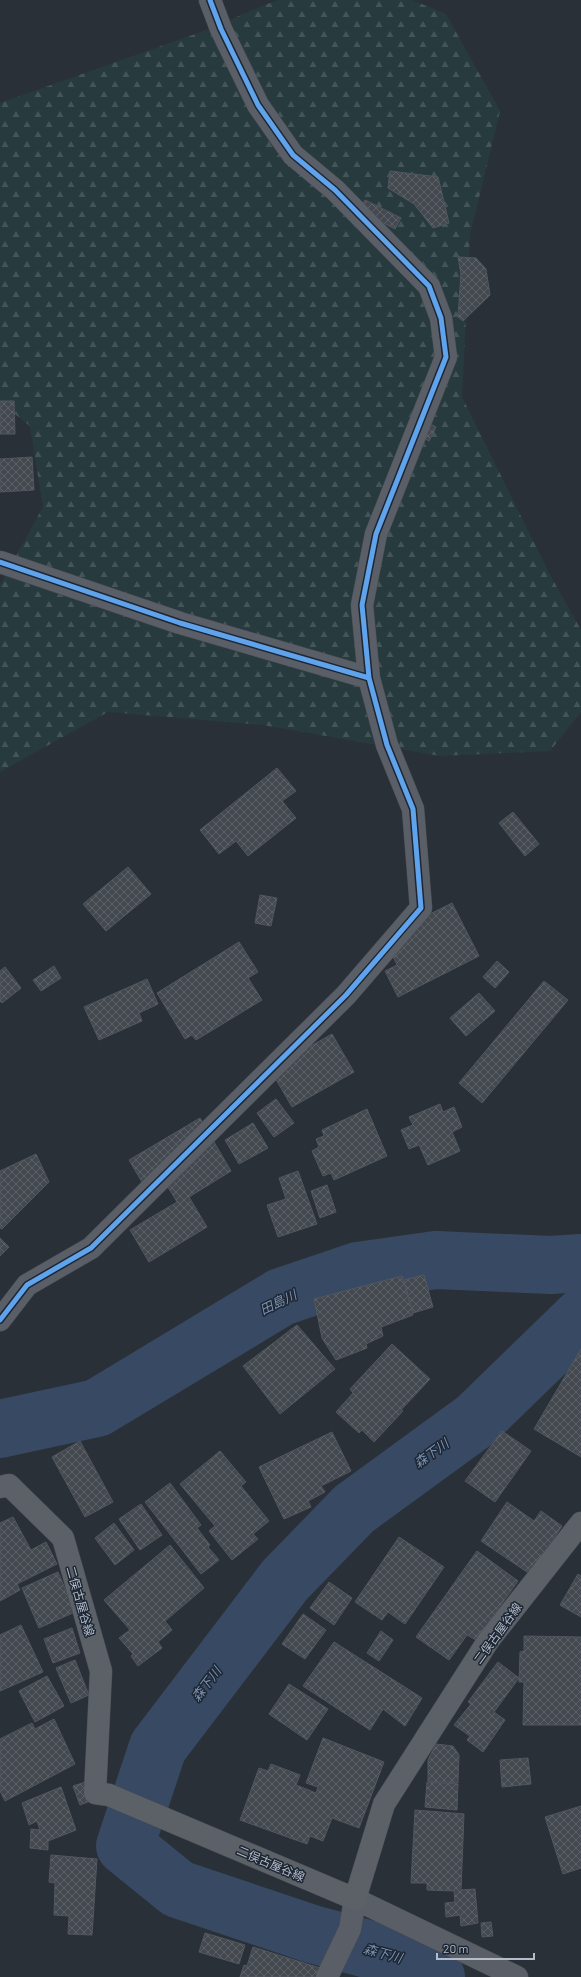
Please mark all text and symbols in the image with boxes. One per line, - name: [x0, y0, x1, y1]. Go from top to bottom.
- water label: 田島川: [257, 1285, 301, 1318]
- water label: 森下川: [411, 1434, 453, 1471]
- street label: 二俣古屋谷線: [64, 1564, 98, 1638]
- street label: 二俣古屋谷線: [470, 1600, 524, 1666]
- water label: 森下川: [188, 1662, 225, 1704]
- street label: 二俣古屋谷線: [235, 1842, 307, 1884]
- scale bar: [437, 1935, 534, 1961]
- water label: 森下川: [362, 1940, 406, 1966]
- text: 20 m: [443, 1941, 469, 1955]

